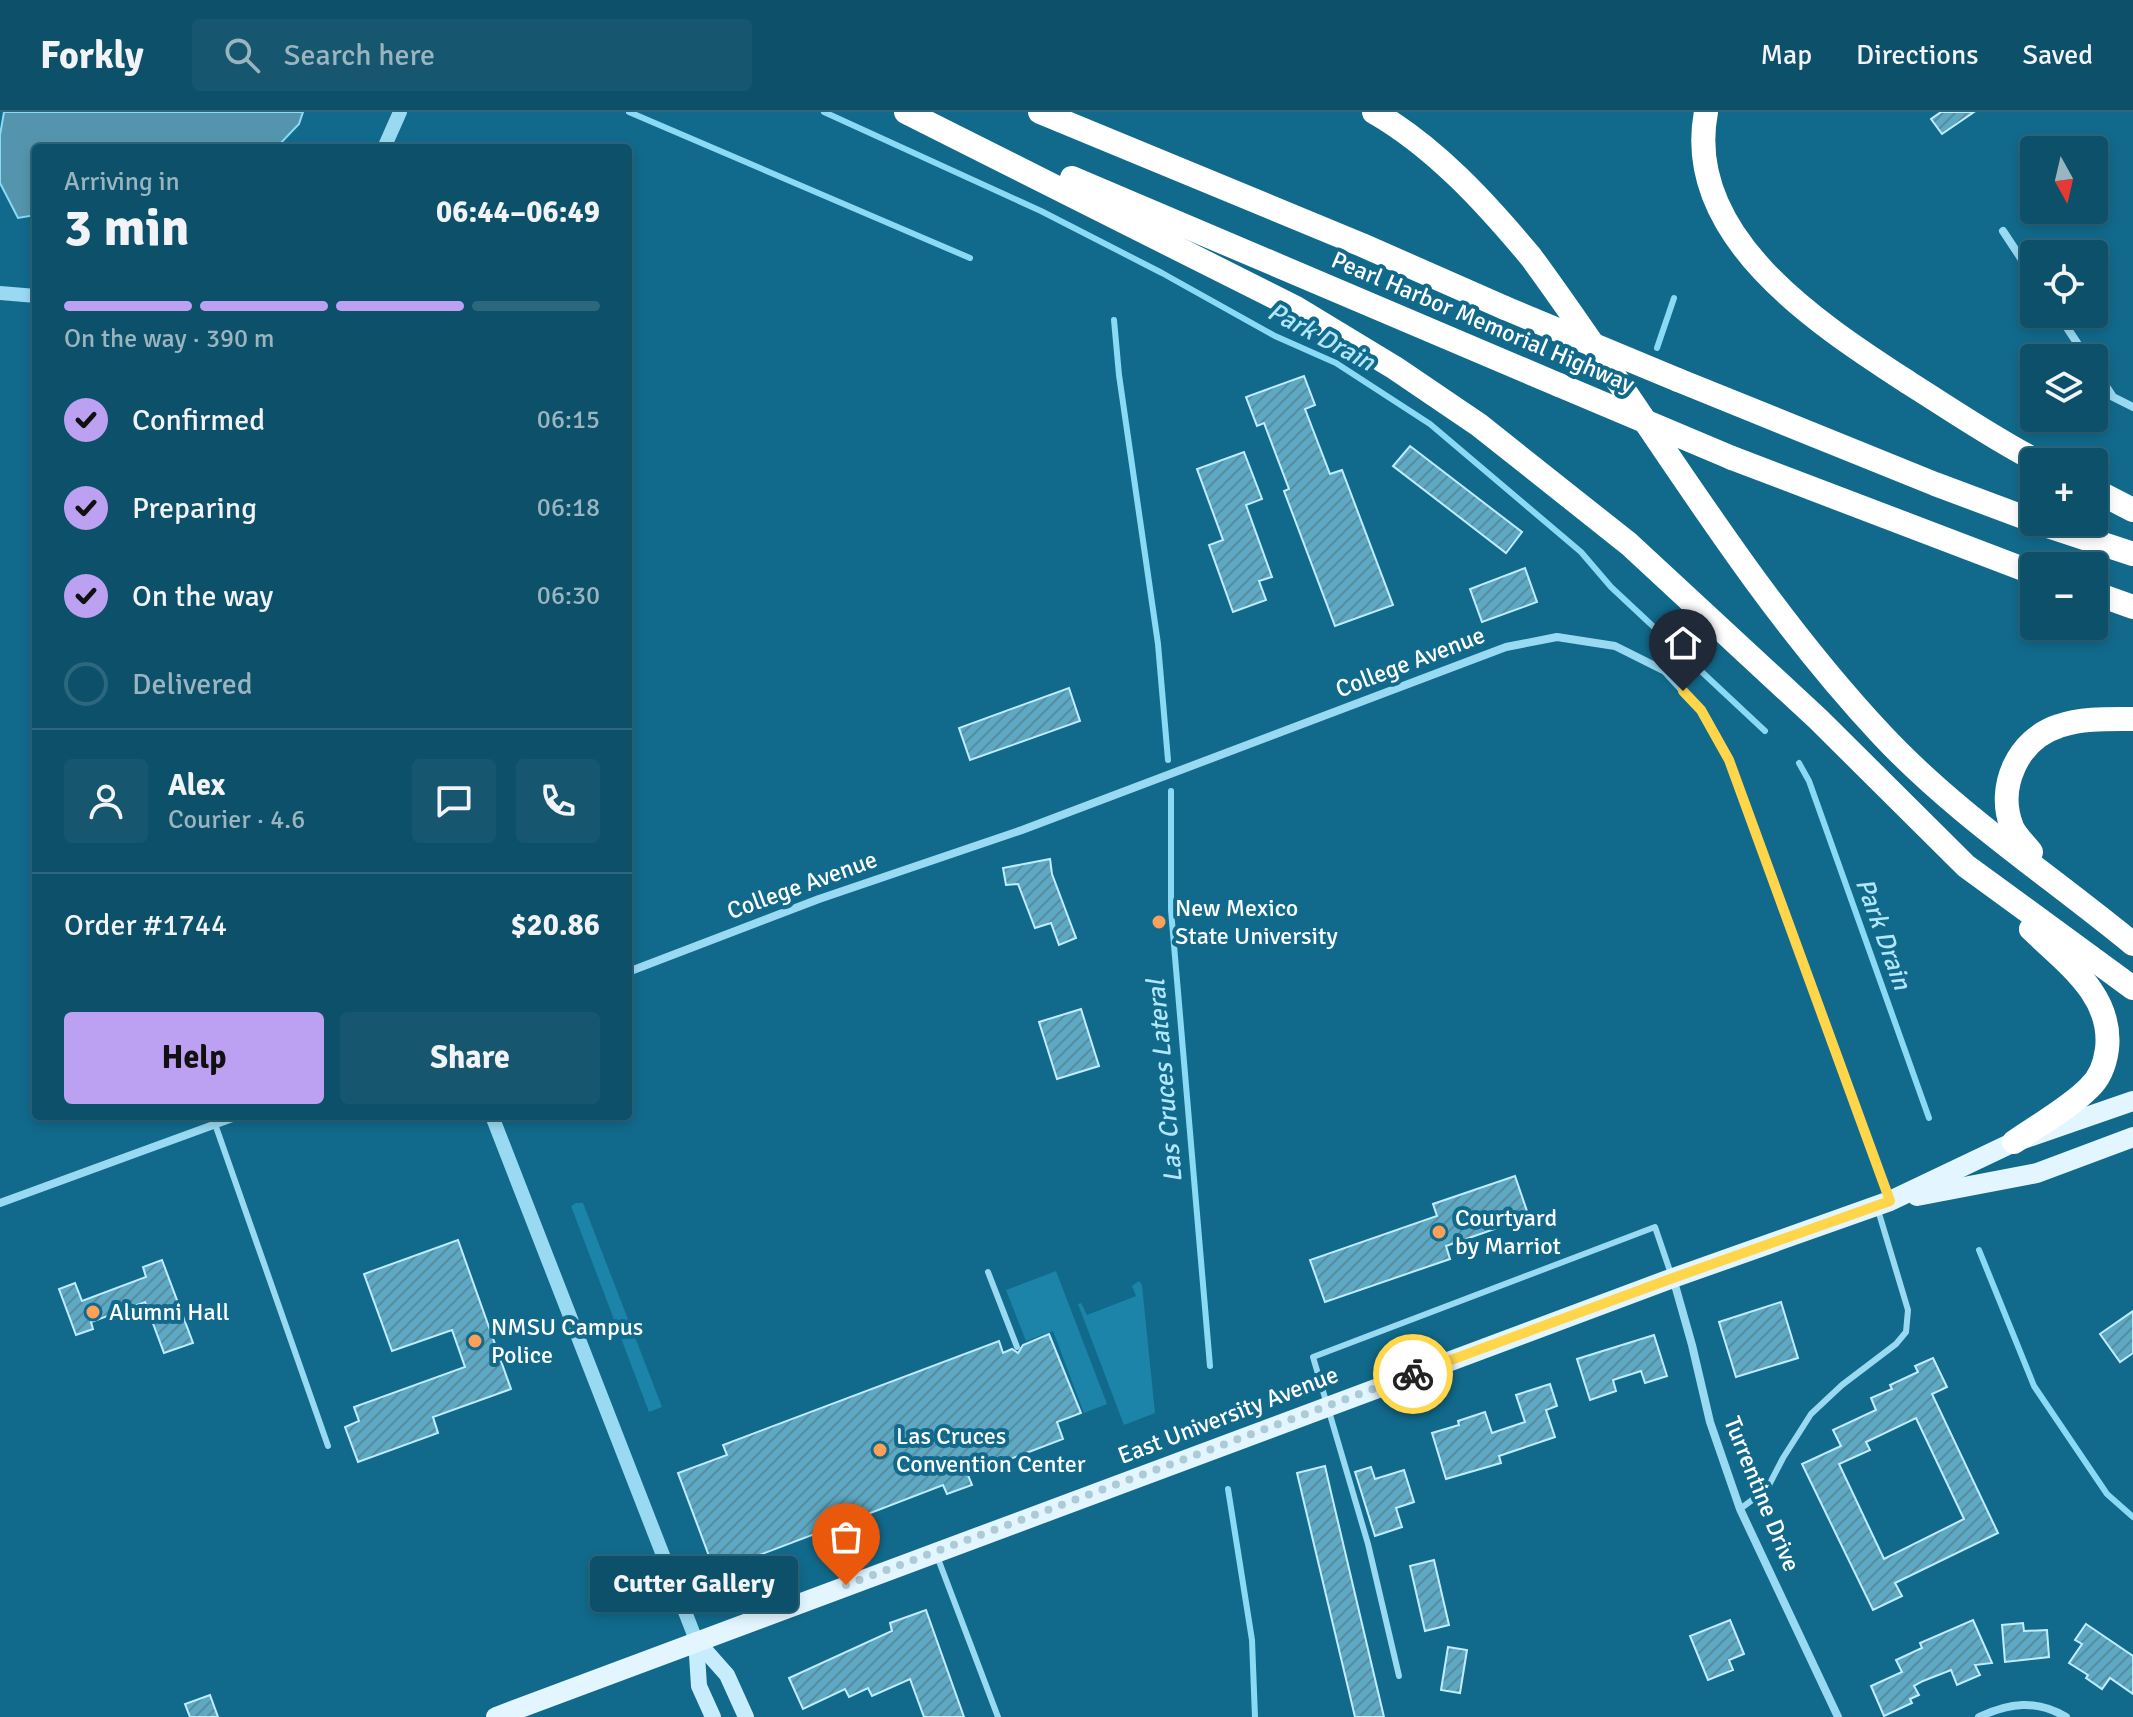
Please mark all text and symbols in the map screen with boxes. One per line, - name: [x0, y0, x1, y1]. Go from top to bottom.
- search box: [192, 19, 752, 91]
- text: Forkly: [40, 32, 144, 79]
- icon: search: [220, 33, 264, 77]
- text: Search here: [284, 37, 435, 74]
- text: Map: [1760, 38, 1812, 72]
- text: Directions: [1856, 38, 1978, 72]
- text: Saved: [2022, 38, 2093, 72]
- north arrow: [2020, 136, 2108, 224]
- map controls: [2020, 136, 2108, 640]
- text: Arriving in: [64, 166, 180, 198]
- text: 06:44–06:49: [436, 194, 600, 231]
- text: 3 min: [64, 196, 190, 260]
- button: locate: [2020, 240, 2108, 328]
- street label: Pearl Harbor Memorial Highway: [1327, 244, 1639, 400]
- water label: Park Drain: [1262, 296, 1381, 379]
- text: On the way · 390 m: [64, 323, 274, 355]
- button: layers: [2020, 344, 2108, 432]
- icon: check: [64, 398, 108, 442]
- text: Confirmed: [132, 402, 265, 439]
- text: 06:15: [537, 404, 600, 436]
- button: +: [2020, 448, 2108, 536]
- icon: check: [64, 486, 108, 530]
- text: Preparing: [132, 490, 257, 527]
- text: 06:18: [537, 492, 600, 524]
- button: −: [2020, 552, 2108, 640]
- icon: check: [64, 574, 108, 618]
- text: On the way: [132, 578, 273, 615]
- text: 06:30: [537, 580, 600, 612]
- pin: [1649, 609, 1717, 691]
- street label: College Avenue: [1331, 620, 1489, 704]
- icon: home: [1661, 621, 1705, 665]
- text: Delivered: [132, 666, 253, 703]
- button: person: [64, 759, 148, 843]
- button: chat: [412, 759, 496, 843]
- button: phone: [516, 759, 600, 843]
- text: Alex: [168, 767, 225, 804]
- text: Courier · 4.6: [168, 804, 305, 836]
- street label: College Avenue: [723, 844, 881, 926]
- water label: Park Drain: [1848, 874, 1918, 995]
- place label: New Mexico State University: [1175, 893, 1338, 951]
- text: Order #1744: [64, 907, 227, 944]
- text: $20.86: [510, 907, 600, 944]
- marker: New Mexico State University: [1150, 913, 1168, 931]
- water label: Las Cruces Lateral: [1140, 976, 1190, 1184]
- button: Help: [64, 1012, 324, 1104]
- button: Share: [340, 1012, 600, 1104]
- place label: Courtyard by Marriot: [1455, 1203, 1561, 1261]
- marker: Courtyard by Marriot: [1430, 1223, 1448, 1241]
- place label: Alumni Hall: [109, 1297, 230, 1327]
- marker: Alumni Hall: [84, 1303, 102, 1321]
- place label: NMSU Campus Police: [491, 1312, 643, 1370]
- marker: NMSU Campus Police: [466, 1332, 484, 1350]
- courier: [1373, 1334, 1453, 1414]
- icon: bike: [1391, 1352, 1435, 1396]
- street label: East University Avenue: [1114, 1359, 1342, 1471]
- street label: Turrentine Drive: [1717, 1412, 1807, 1576]
- place label: Las Cruces Convention Center: [896, 1421, 1086, 1479]
- marker: Las Cruces Convention Center: [871, 1441, 889, 1459]
- pin: [812, 1503, 880, 1585]
- icon: bag: [824, 1515, 868, 1559]
- callout: Cutter Gallery: [590, 1557, 798, 1613]
- text: Cutter Gallery: [613, 1568, 775, 1600]

